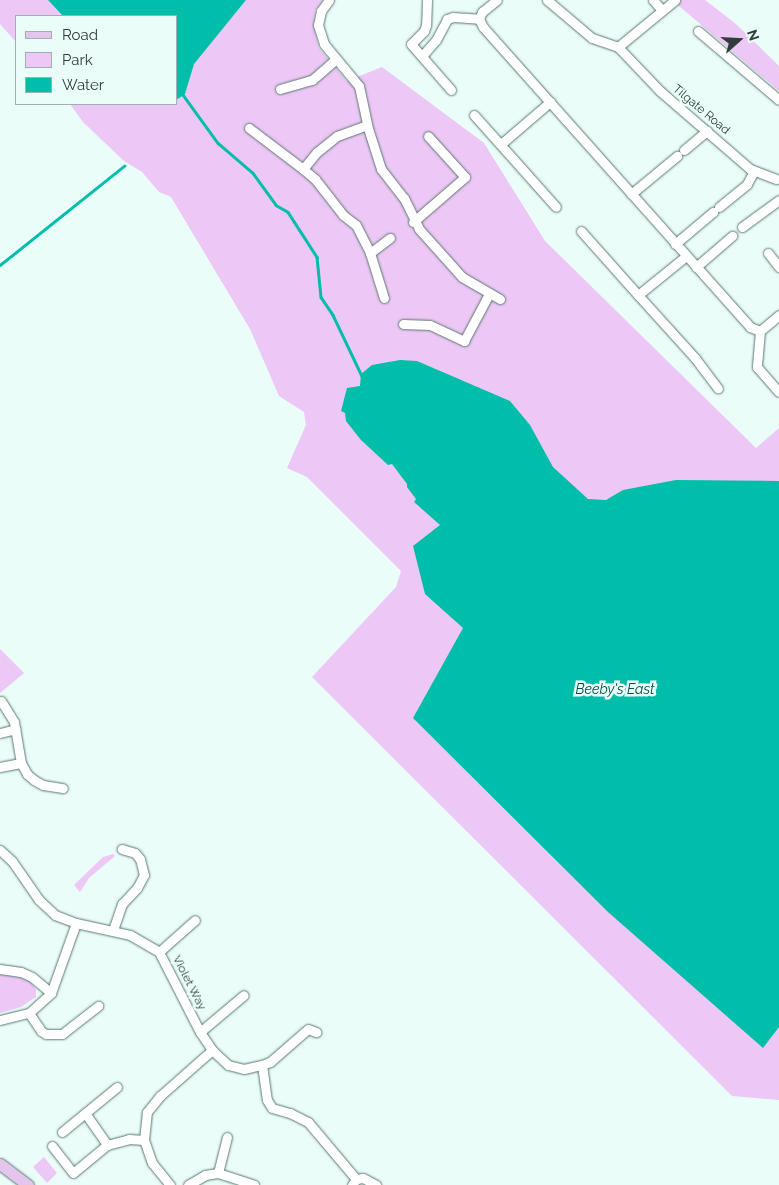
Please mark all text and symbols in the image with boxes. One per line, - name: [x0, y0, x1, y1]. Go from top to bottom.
- legend: [15, 15, 178, 105]
- north arrow: [714, 15, 764, 65]
- text: Road: [62, 26, 98, 44]
- text: N: [744, 27, 762, 43]
- text: Park: [62, 51, 93, 69]
- text: Water: [62, 76, 104, 94]
- street label: Tilgate Road: [670, 82, 732, 138]
- water label: Beeby's East: [576, 681, 654, 697]
- street label: Violet Way: [169, 953, 209, 1013]

